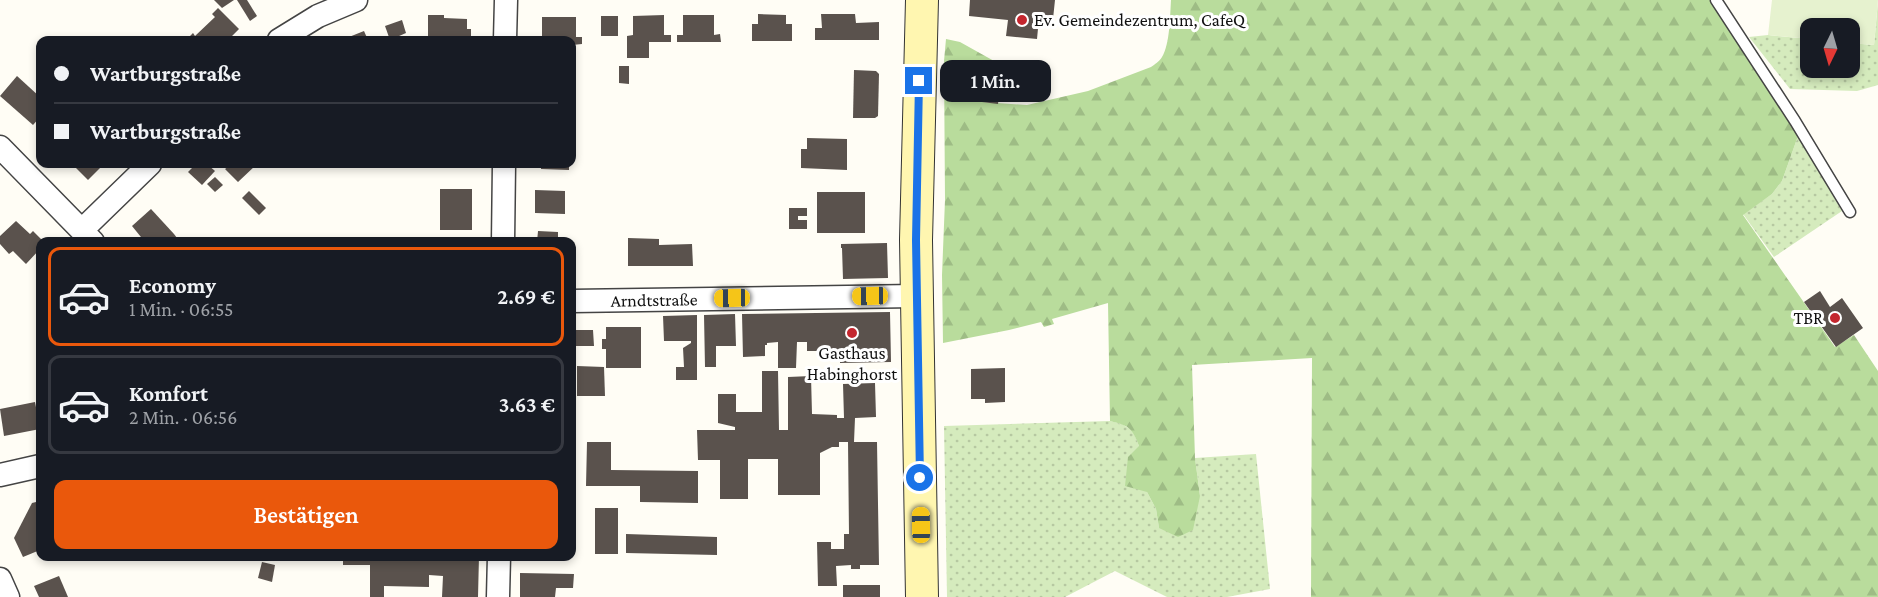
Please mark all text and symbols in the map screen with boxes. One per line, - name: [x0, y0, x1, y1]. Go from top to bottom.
- place label: Ev. Gemeindezentrum, CafeQ: [1034, 10, 1246, 30]
- marker: Ev. Gemeindezentrum, CafeQ: [1015, 13, 1029, 27]
- north arrow: [1800, 18, 1860, 78]
- map controls: [1800, 18, 1860, 78]
- callout: 1 Min.: [940, 60, 1051, 102]
- text: Wartburgstraße: [90, 61, 241, 86]
- route end: [905, 67, 932, 94]
- text: 1 Min.: [970, 70, 1021, 92]
- text: Wartburgstraße: [90, 119, 241, 144]
- icon: car: [57, 270, 111, 324]
- text: Economy: [129, 273, 216, 298]
- text: 2.69 €: [497, 284, 555, 309]
- car: [852, 287, 888, 305]
- street label: Arndtstraße: [610, 289, 698, 311]
- car: [714, 289, 750, 307]
- text: 1 Min. · 06:55: [129, 298, 234, 320]
- place label: TBR: [1793, 308, 1824, 328]
- marker: TBR: [1828, 311, 1842, 325]
- marker: Gasthaus Habinghorst: [845, 326, 859, 340]
- place label: Gasthaus Habinghorst: [807, 343, 898, 384]
- icon: car: [57, 378, 111, 432]
- text: Komfort: [129, 381, 208, 406]
- text: 3.63 €: [499, 392, 555, 417]
- text: 2 Min. · 06:56: [129, 406, 237, 428]
- route start: [906, 464, 933, 491]
- button: Bestätigen: [54, 480, 558, 549]
- car: [912, 507, 930, 543]

